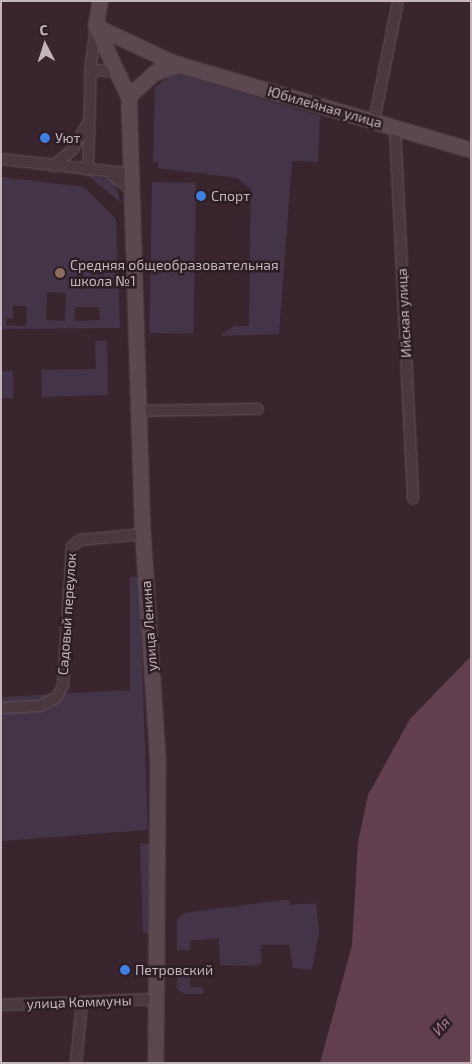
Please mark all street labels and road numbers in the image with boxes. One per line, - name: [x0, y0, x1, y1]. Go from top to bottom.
- street label: Юбилейная улица: [266, 83, 384, 131]
- street label: Ийская улица: [393, 268, 415, 358]
- street label: Садовый переулок: [54, 552, 80, 676]
- street label: улица Ленина: [137, 580, 161, 672]
- street label: улица Коммуны: [26, 992, 132, 1012]

